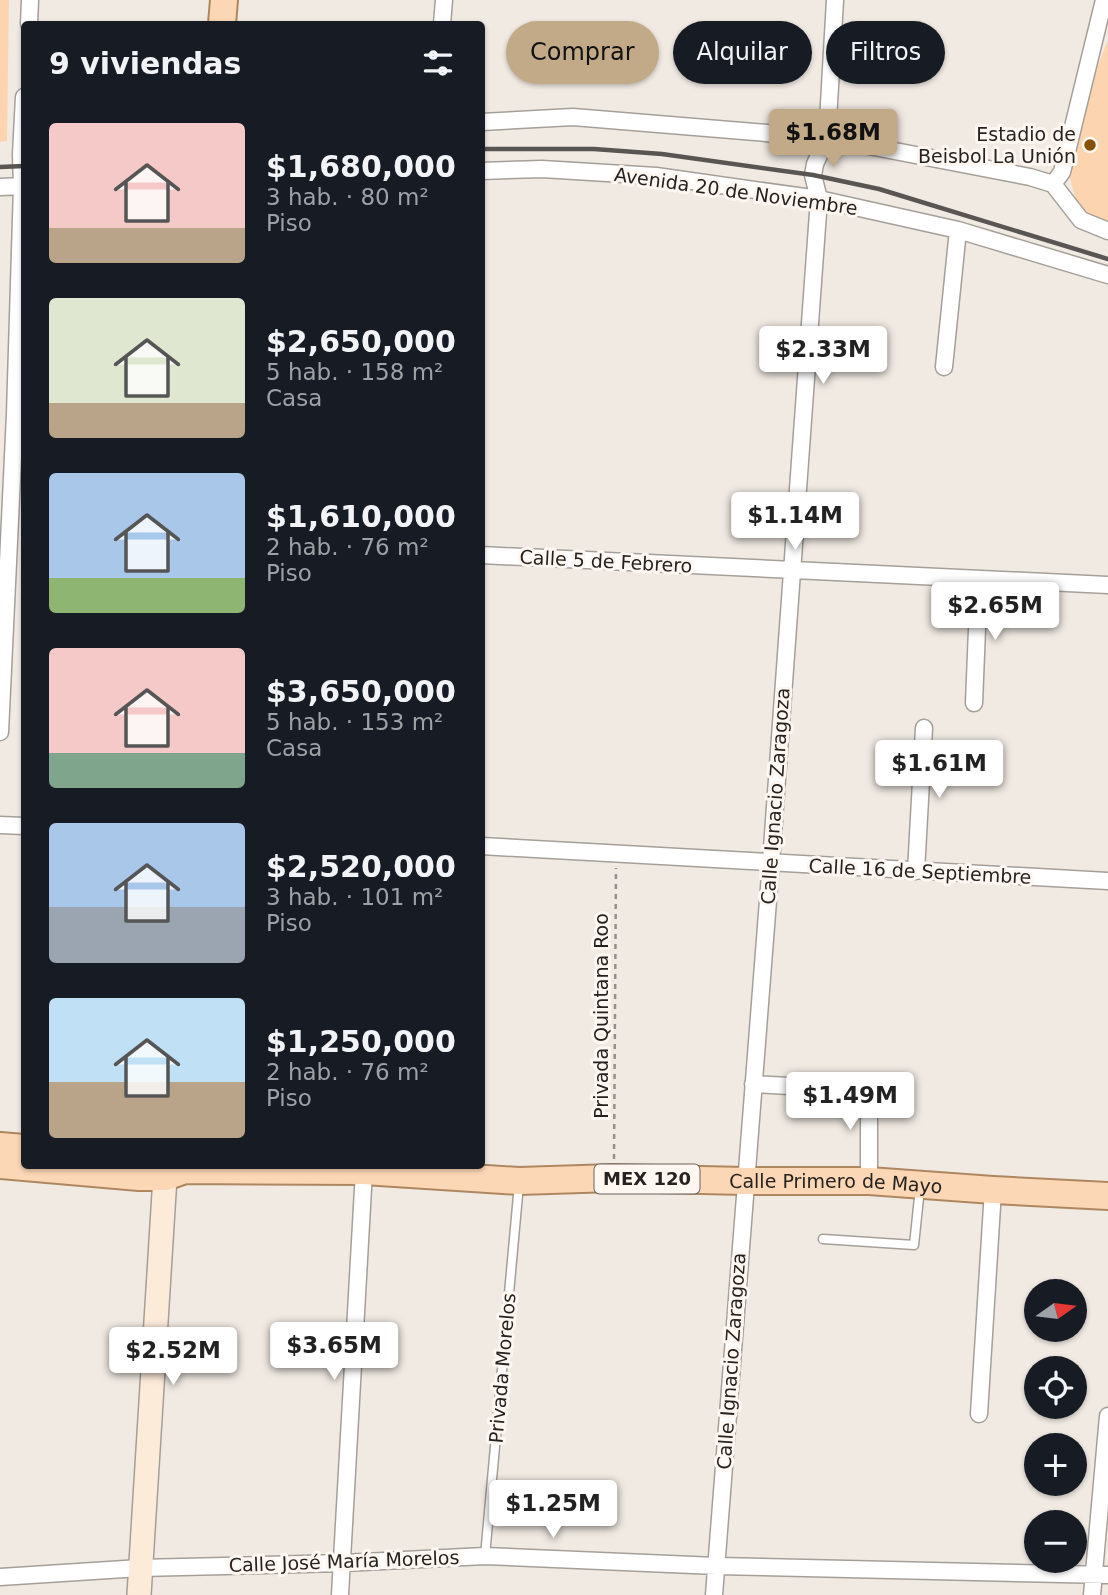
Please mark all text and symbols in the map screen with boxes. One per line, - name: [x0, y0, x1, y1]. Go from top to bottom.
- chip: Comprar: [506, 21, 659, 84]
- chip: Alquilar: [673, 21, 812, 84]
- chip: Filtros: [826, 21, 945, 84]
- icon: filters: [419, 44, 457, 82]
- text: 9 viviendas: [49, 46, 241, 81]
- pin: $1.68M: [776, 110, 890, 169]
- text: $1.68M: [785, 119, 881, 145]
- place label: Estadio de Beisbol La Unión: [918, 123, 1076, 167]
- marker: Estadio de Beisbol La Unión: [1082, 137, 1098, 153]
- text: $1,680,000: [266, 149, 456, 184]
- icon: home: [105, 151, 189, 235]
- street label: Avenida 20 de Noviembre: [613, 163, 859, 219]
- text: 3 hab. · 80 m²: [266, 184, 429, 210]
- text: Piso: [266, 210, 312, 236]
- text: $2,650,000: [266, 324, 456, 359]
- icon: home: [105, 326, 189, 410]
- pin: $2.33M: [766, 326, 880, 386]
- text: $2.33M: [775, 336, 871, 362]
- text: 5 hab. · 158 m²: [266, 359, 443, 385]
- text: Casa: [266, 385, 322, 411]
- pin: $1.14M: [738, 492, 852, 552]
- text: $1,610,000: [266, 499, 456, 534]
- icon: home: [105, 501, 189, 585]
- text: $1.14M: [747, 502, 843, 528]
- text: 2 hab. · 76 m²: [266, 534, 429, 560]
- street label: Calle 5 de Febrero: [519, 545, 693, 577]
- text: Piso: [266, 560, 312, 586]
- pin: $2.65M: [938, 582, 1052, 642]
- text: $2.65M: [947, 592, 1043, 618]
- text: $3,650,000: [266, 674, 456, 709]
- icon: home: [105, 676, 189, 760]
- street label: Calle Ignacio Zaragoza: [756, 687, 794, 905]
- text: 5 hab. · 153 m²: [266, 709, 443, 735]
- text: Casa: [266, 735, 322, 761]
- pin: $1.61M: [882, 740, 996, 800]
- text: $1.61M: [891, 750, 987, 776]
- text: $2,520,000: [266, 849, 456, 884]
- icon: home: [105, 851, 189, 935]
- street label: Calle 16 de Septiembre: [808, 854, 1032, 888]
- text: 3 hab. · 101 m²: [266, 884, 443, 910]
- text: Piso: [266, 910, 312, 936]
- street label: Privada Quintana Roo: [590, 913, 612, 1119]
- text: $1,250,000: [266, 1024, 456, 1059]
- icon: home: [105, 1026, 189, 1110]
- text: 2 hab. · 76 m²: [266, 1059, 429, 1085]
- pin: $1.49M: [793, 1072, 907, 1132]
- text: $1.49M: [802, 1082, 898, 1108]
- text: Piso: [266, 1085, 312, 1111]
- road number: MEX 120: [594, 1164, 700, 1194]
- street label: Calle Primero de Mayo: [729, 1170, 943, 1197]
- street label: Calle Ignacio Zaragoza: [712, 1252, 750, 1470]
- north arrow: [1024, 1279, 1087, 1342]
- map controls: [1024, 1279, 1087, 1573]
- street label: Privada Morelos: [484, 1292, 520, 1444]
- pin: $3.65M: [277, 1322, 391, 1382]
- pin: $2.52M: [116, 1328, 230, 1387]
- text: $3.65M: [286, 1332, 382, 1358]
- text: $2.52M: [125, 1337, 221, 1363]
- button: locate: [1024, 1356, 1087, 1419]
- button: +: [1024, 1433, 1087, 1496]
- pin: $1.25M: [496, 1480, 610, 1540]
- text: $1.25M: [505, 1490, 601, 1516]
- button: −: [1024, 1510, 1087, 1573]
- street label: Calle José María Morelos: [228, 1546, 460, 1576]

